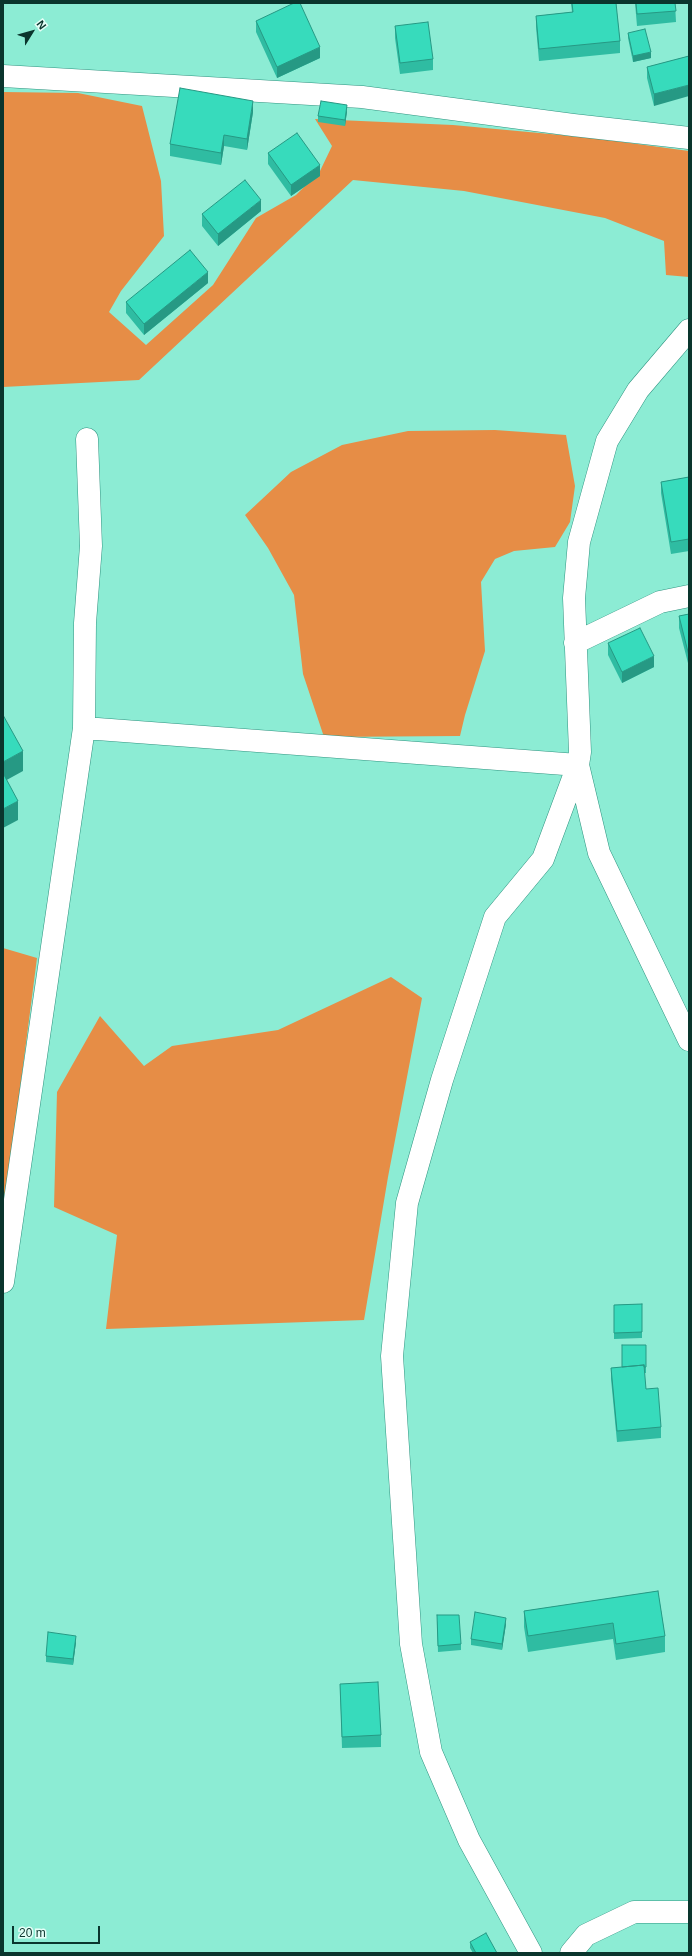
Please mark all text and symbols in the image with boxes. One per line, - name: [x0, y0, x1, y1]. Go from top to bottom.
- north arrow: [12, 12, 52, 52]
- text: N: [34, 18, 49, 32]
- scale bar: [14, 1918, 102, 1944]
- text: 20 m: [19, 1926, 46, 1940]

